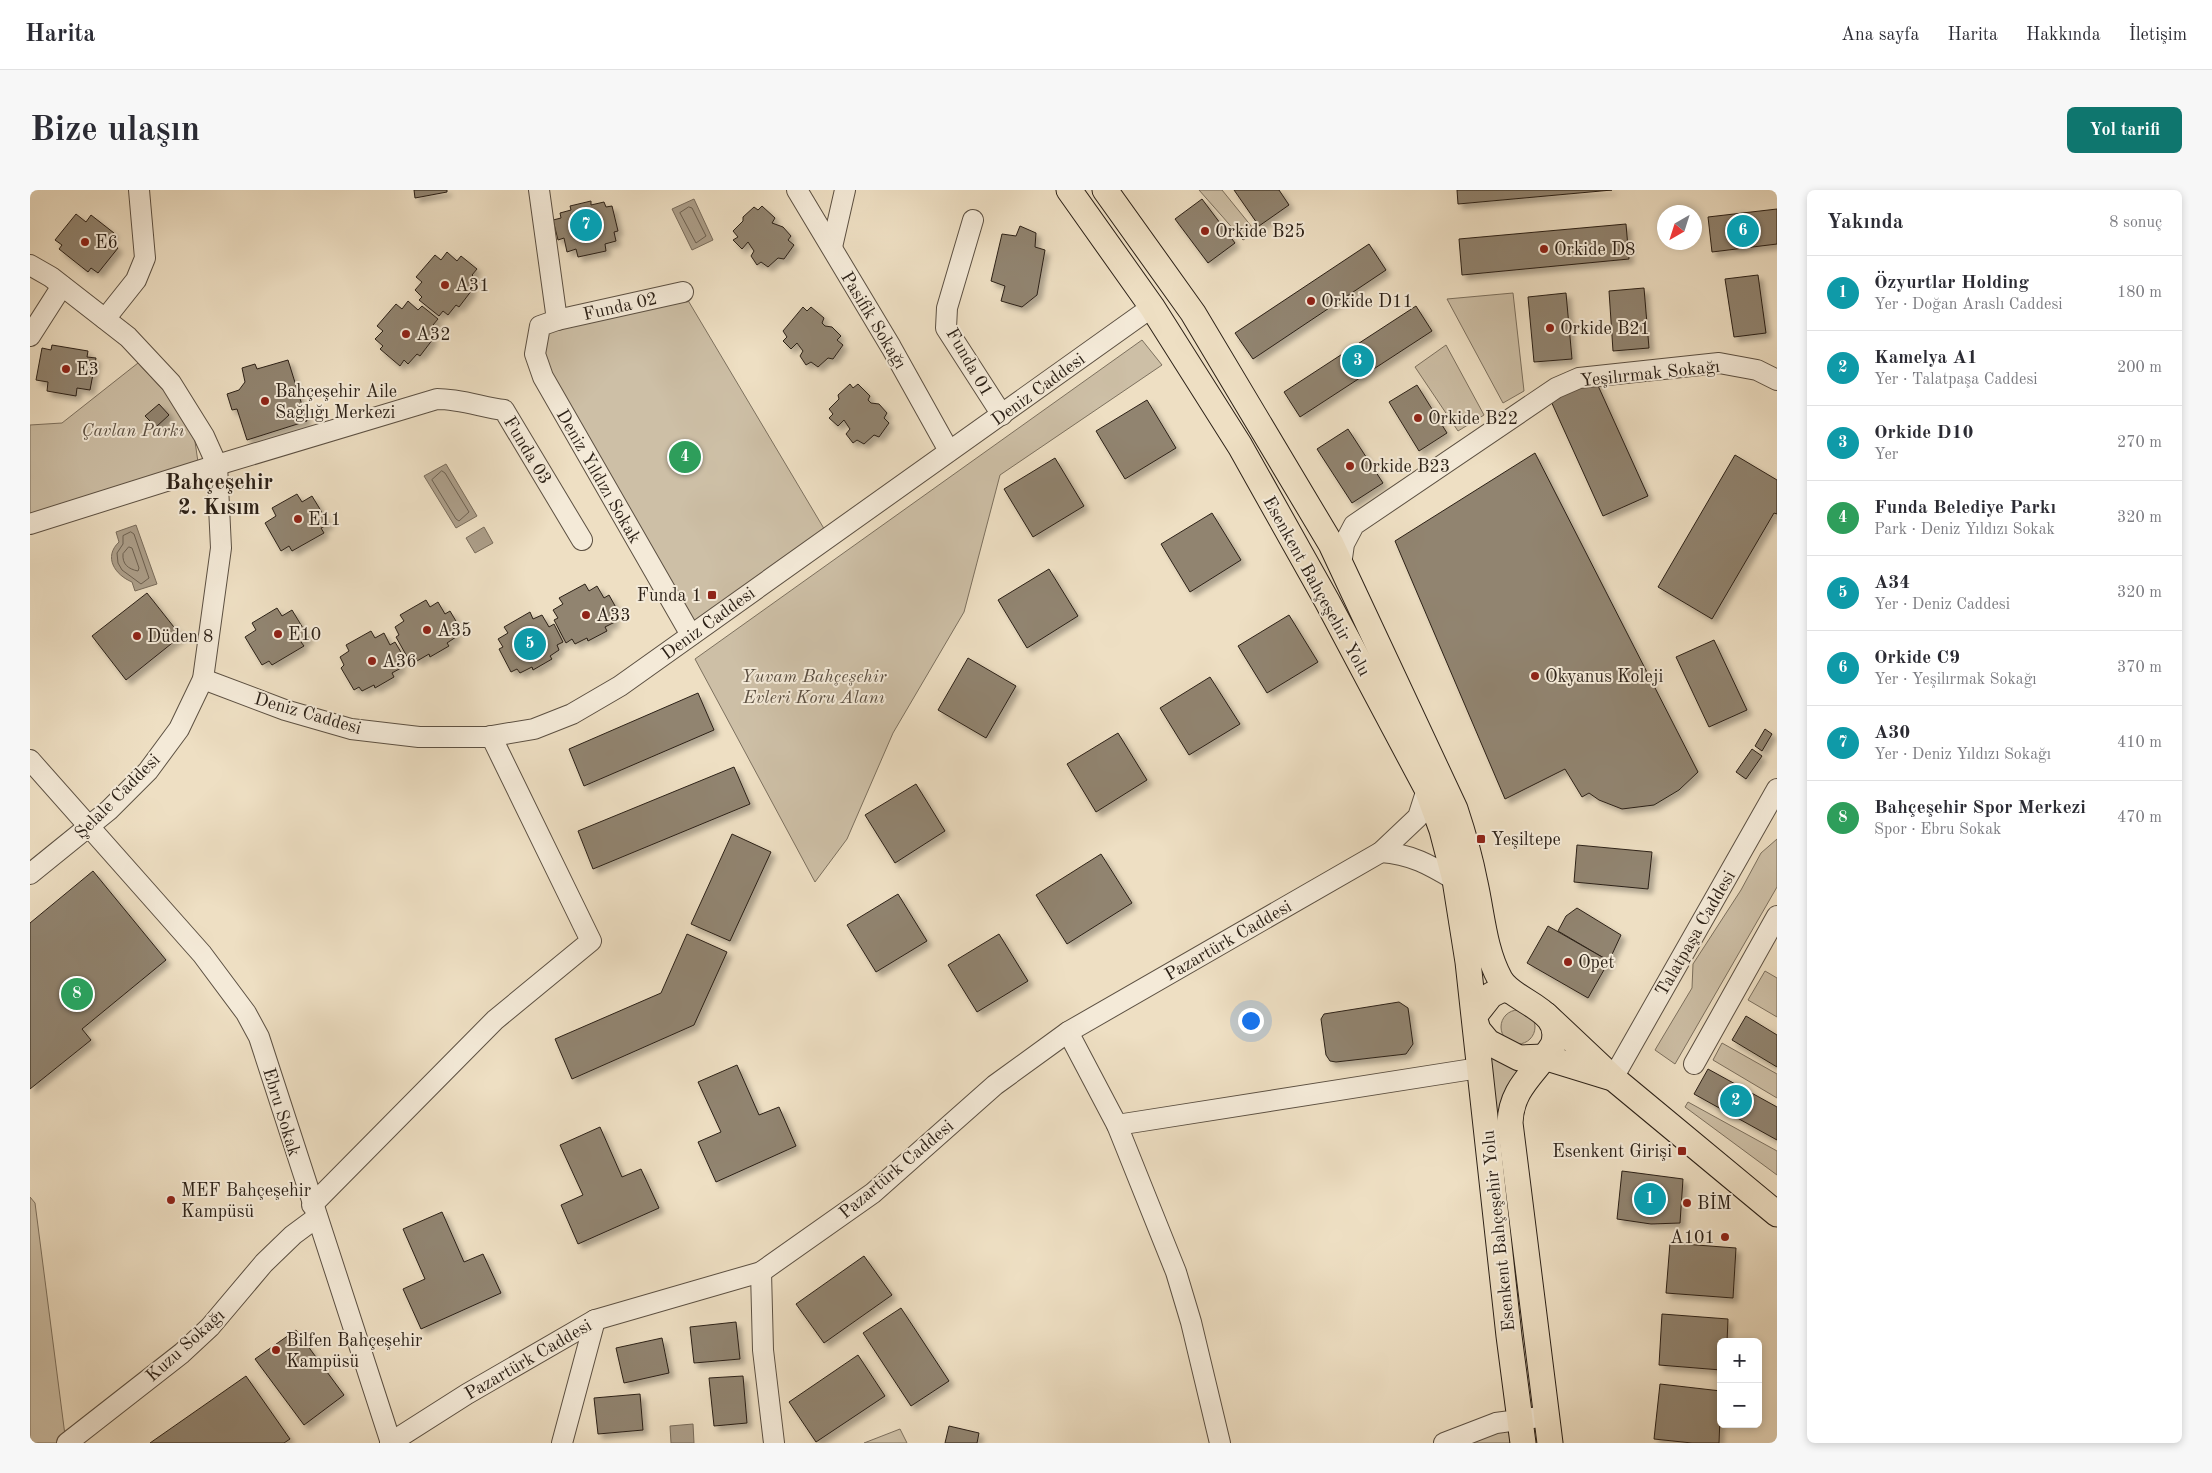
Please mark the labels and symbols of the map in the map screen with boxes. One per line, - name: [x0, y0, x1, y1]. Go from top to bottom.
- north arrow: [1657, 205, 1702, 250]
- pin: 7: [570, 206, 602, 244]
- pin: 6: [1727, 212, 1759, 250]
- place label: Orkide B25: [1215, 223, 1305, 241]
- marker: Orkide B25: [1199, 225, 1211, 237]
- place label: E6: [95, 234, 118, 252]
- marker: E6: [79, 236, 91, 248]
- place label: Orkide D8: [1554, 241, 1635, 259]
- marker: Orkide D8: [1538, 243, 1550, 255]
- street label: Pasifik Sokağı: [837, 269, 909, 372]
- place label: A31: [455, 277, 490, 295]
- marker: A31: [439, 279, 451, 291]
- street label: Funda 02: [581, 290, 659, 324]
- place label: Orkide D11: [1321, 293, 1413, 311]
- marker: Orkide D11: [1305, 295, 1317, 307]
- place label: Orkide B21: [1560, 320, 1650, 338]
- marker: Orkide B21: [1544, 322, 1556, 334]
- street label: Funda 01: [942, 325, 996, 400]
- place label: A32: [416, 326, 451, 344]
- marker: A32: [400, 328, 412, 340]
- pin: 3: [1342, 342, 1374, 380]
- street label: Deniz Caddesi: [989, 350, 1089, 430]
- street label: Yeşilırmak Sokağı: [1579, 358, 1721, 390]
- place label: E3: [76, 361, 99, 379]
- marker: E3: [60, 363, 72, 375]
- place label: Bahçeşehir Aile Sağlığı Merkezi: [275, 383, 397, 422]
- marker: Bahçeşehir Aile Sağlığı Merkezi: [259, 395, 271, 407]
- street label: Deniz Yıldızı Sokak: [553, 406, 644, 547]
- place label: Orkide B22: [1428, 410, 1518, 428]
- marker: Orkide B22: [1412, 412, 1424, 424]
- street label: Funda 03: [500, 413, 554, 488]
- park label: Çavlan Parkı: [81, 422, 185, 440]
- pin: 4: [669, 438, 701, 476]
- place label: Orkide B23: [1360, 458, 1450, 476]
- marker: Orkide B23: [1344, 460, 1356, 472]
- district label: Bahçeşehir 2. Kısım: [165, 472, 273, 519]
- street label: Esenkent Bahçeşehir Yolu: [1259, 494, 1373, 680]
- place label: E11: [308, 511, 341, 529]
- marker: E11: [292, 513, 304, 525]
- street label: Deniz Caddesi: [659, 584, 759, 664]
- place label: Funda 1: [637, 587, 702, 605]
- marker: Funda 1: [706, 589, 718, 601]
- place label: A33: [596, 607, 631, 625]
- marker: A33: [580, 609, 592, 621]
- place label: A35: [437, 622, 472, 640]
- marker: A35: [421, 624, 433, 636]
- pin: 5: [514, 625, 546, 663]
- place label: E10: [288, 626, 321, 644]
- place label: Düden 8: [147, 628, 214, 646]
- marker: E10: [272, 628, 284, 640]
- marker: Düden 8: [131, 630, 143, 642]
- place label: A36: [382, 653, 417, 671]
- marker: A36: [366, 655, 378, 667]
- park label: Yuvam Bahçeşehir Evleri Koru Alanı: [741, 668, 888, 707]
- place label: Okyanus Koleji: [1545, 668, 1663, 686]
- marker: Okyanus Koleji: [1529, 670, 1541, 682]
- street label: Deniz Caddesi: [252, 690, 363, 738]
- street label: Şelale Caddesi: [72, 751, 164, 843]
- place label: Yeşiltepe: [1491, 831, 1561, 849]
- marker: Yeşiltepe: [1475, 833, 1487, 845]
- street label: Talatpaşa Caddesi: [1653, 868, 1739, 999]
- street label: Pazartürk Caddesi: [1162, 897, 1295, 984]
- place label: Opet: [1578, 954, 1615, 972]
- marker: Opet: [1562, 956, 1574, 968]
- pin: 8: [61, 975, 93, 1013]
- your location: [1238, 1008, 1264, 1034]
- street label: Ebru Sokak: [259, 1066, 303, 1159]
- pin: 2: [1720, 1082, 1752, 1120]
- street label: Pazartürk Caddesi: [836, 1117, 957, 1223]
- street label: Esenkent Bahçeşehir Yolu: [1479, 1129, 1519, 1333]
- place label: Esenkent Girişi: [1552, 1143, 1672, 1161]
- marker: Esenkent Girişi: [1676, 1145, 1688, 1157]
- pin: 1: [1634, 1180, 1666, 1218]
- place label: MEF Bahçeşehir Kampüsü: [181, 1182, 312, 1221]
- place label: BİM: [1697, 1192, 1732, 1213]
- marker: MEF Bahçeşehir Kampüsü: [165, 1194, 177, 1206]
- marker: BİM: [1681, 1197, 1693, 1209]
- place label: A101: [1670, 1229, 1715, 1247]
- marker: A101: [1719, 1231, 1731, 1243]
- street label: Kuzu Sokağı: [143, 1306, 228, 1385]
- street label: Pazartürk Caddesi: [462, 1316, 595, 1403]
- place label: Bilfen Bahçeşehir Kampüsü: [286, 1332, 423, 1371]
- marker: Bilfen Bahçeşehir Kampüsü: [270, 1344, 282, 1356]

